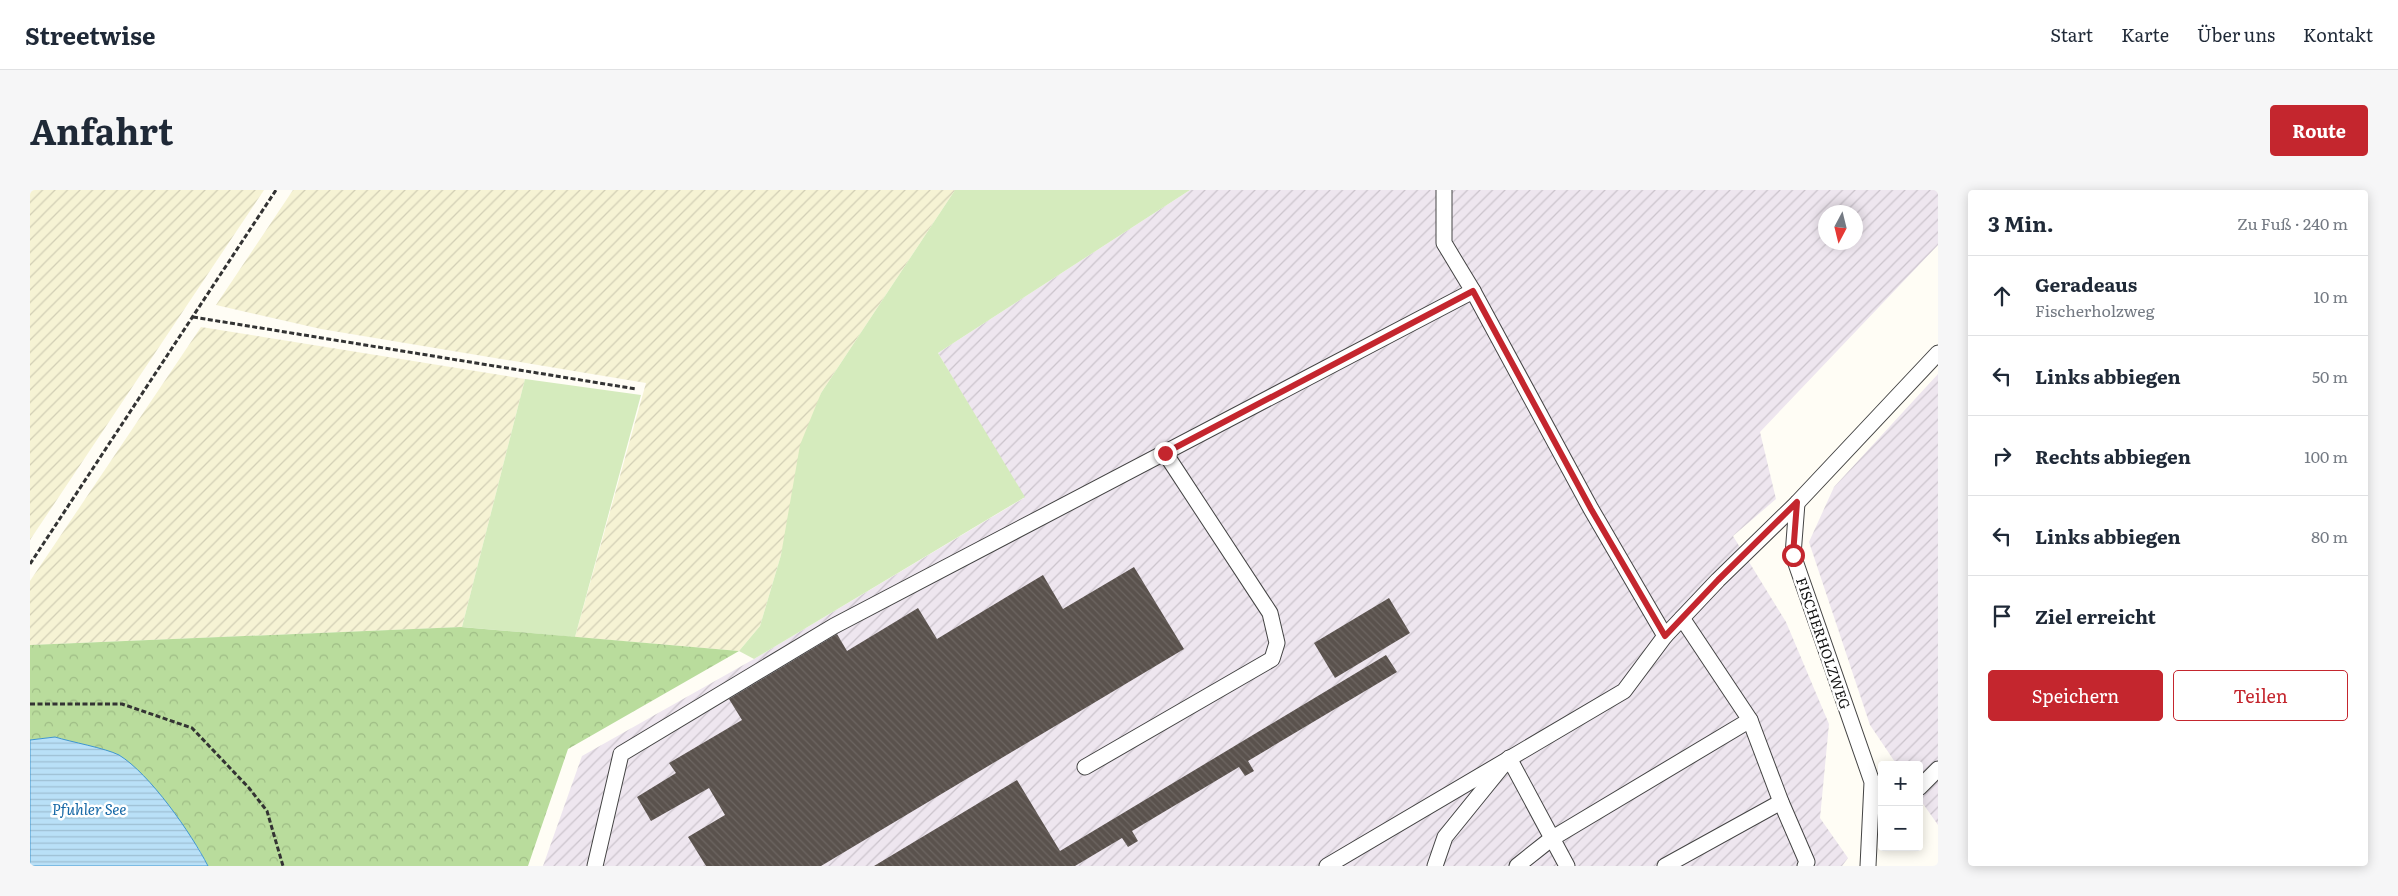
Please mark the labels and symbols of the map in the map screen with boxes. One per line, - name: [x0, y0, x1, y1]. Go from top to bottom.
- north arrow: [1818, 205, 1863, 250]
- route end: [1154, 442, 1177, 465]
- route start: [1782, 544, 1805, 567]
- street label: FISCHERHOLZWEG: [1792, 574, 1856, 712]
- water label: Pfuhler See: [52, 797, 126, 820]

